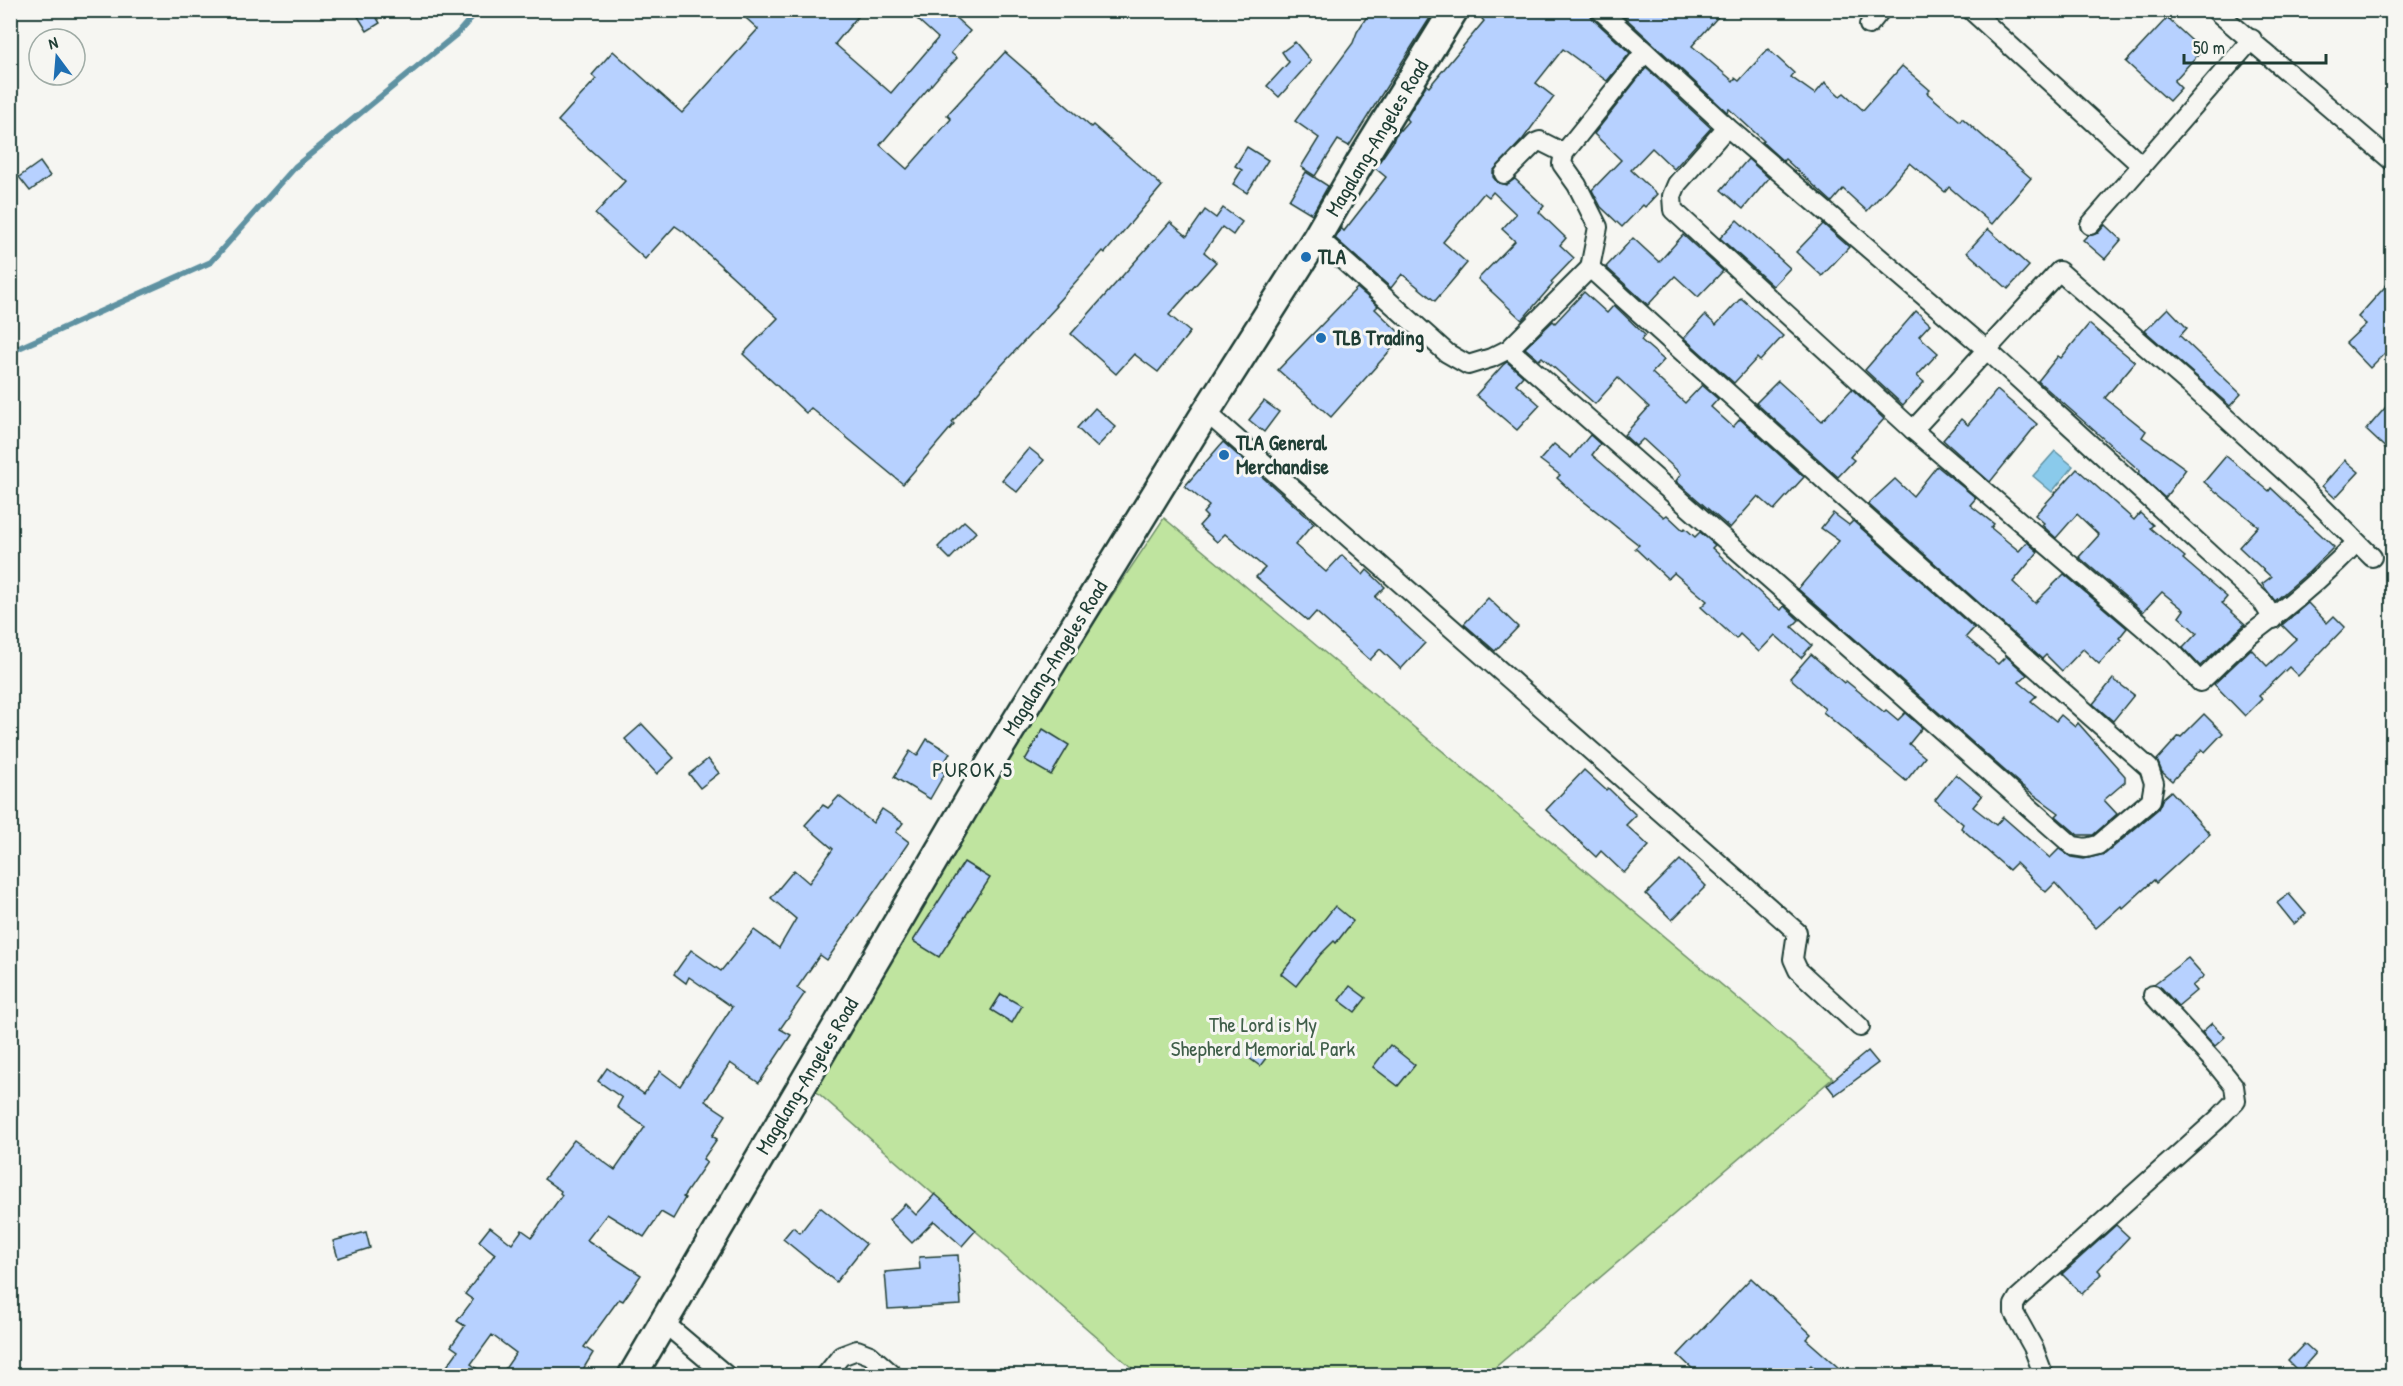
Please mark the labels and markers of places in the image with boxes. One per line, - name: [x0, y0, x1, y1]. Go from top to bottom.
- place label: TLA: [1317, 242, 1347, 271]
- marker: TLA: [1299, 250, 1313, 264]
- place label: TLB Trading: [1332, 323, 1424, 353]
- marker: TLB Trading: [1314, 331, 1328, 345]
- place label: TLA General Merchandise: [1235, 428, 1330, 481]
- marker: TLA General Merchandise: [1217, 448, 1231, 462]

